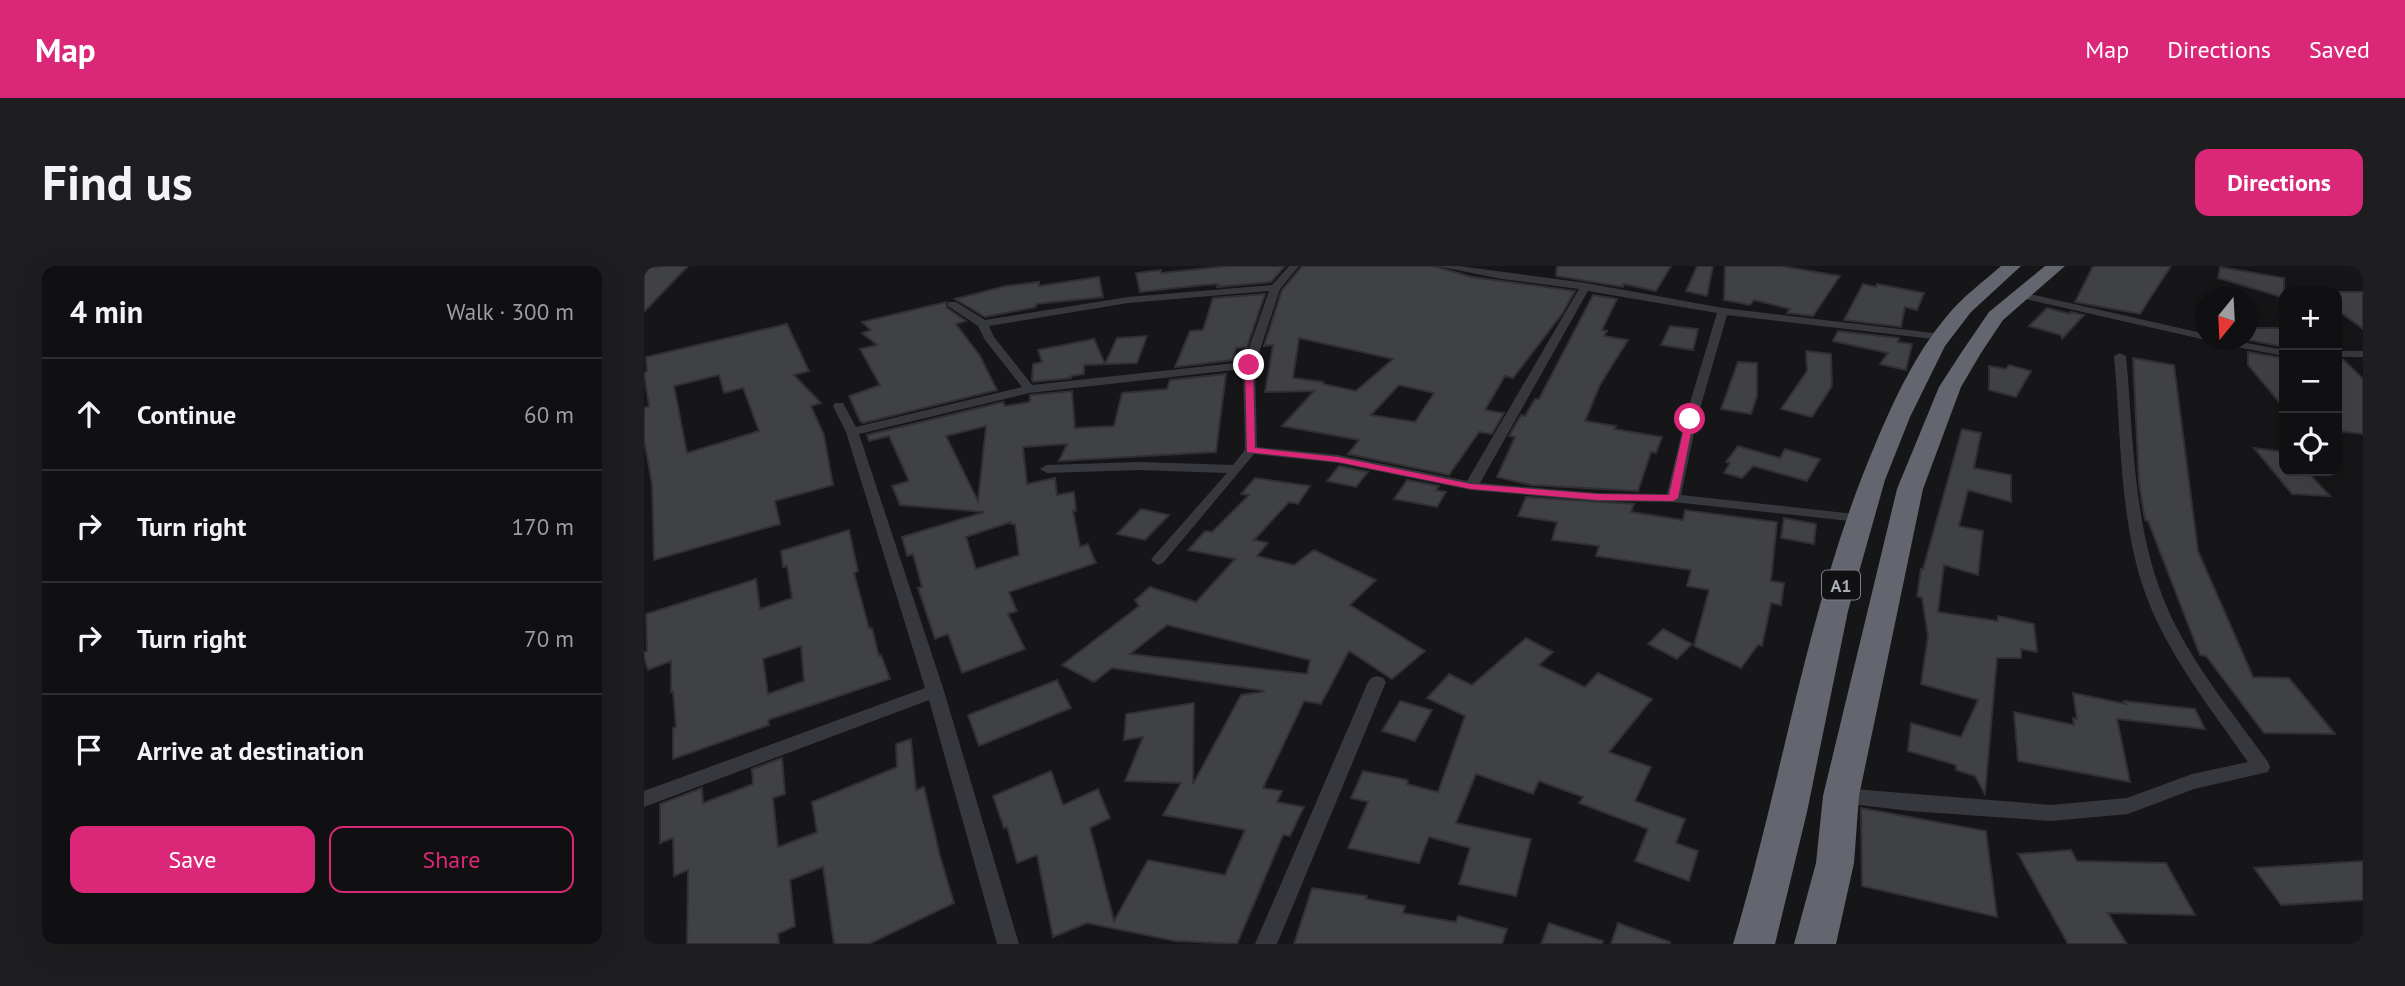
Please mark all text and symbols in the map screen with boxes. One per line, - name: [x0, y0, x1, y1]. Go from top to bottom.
- text: Map: [35, 28, 96, 71]
- text: Map: [2085, 34, 2129, 65]
- text: Directions: [2167, 34, 2271, 65]
- text: Saved: [2309, 34, 2370, 65]
- button: Directions: [2195, 149, 2363, 216]
- text: Find us: [42, 150, 193, 214]
- north arrow: [2195, 287, 2258, 350]
- map controls: [2279, 287, 2342, 476]
- button: +: [2279, 287, 2342, 350]
- text: 4 min: [70, 292, 143, 331]
- text: Walk · 300 m: [447, 297, 574, 326]
- route end: [1233, 349, 1264, 380]
- button: −: [2279, 350, 2342, 413]
- icon: ahead: [70, 395, 108, 433]
- text: Continue: [137, 398, 236, 431]
- text: 60 m: [524, 400, 574, 429]
- route start: [1674, 403, 1705, 434]
- button: locate: [2279, 413, 2342, 476]
- icon: right: [70, 507, 108, 545]
- text: Turn right: [137, 510, 246, 543]
- text: 170 m: [512, 512, 574, 541]
- road number: A1: [1822, 570, 1860, 600]
- icon: right: [70, 619, 108, 657]
- text: Turn right: [137, 622, 246, 655]
- text: 70 m: [524, 624, 574, 653]
- icon: arrive: [70, 731, 108, 769]
- text: Arrive at destination: [137, 734, 364, 767]
- button: Save: [70, 826, 315, 893]
- button: Share: [329, 826, 574, 893]

